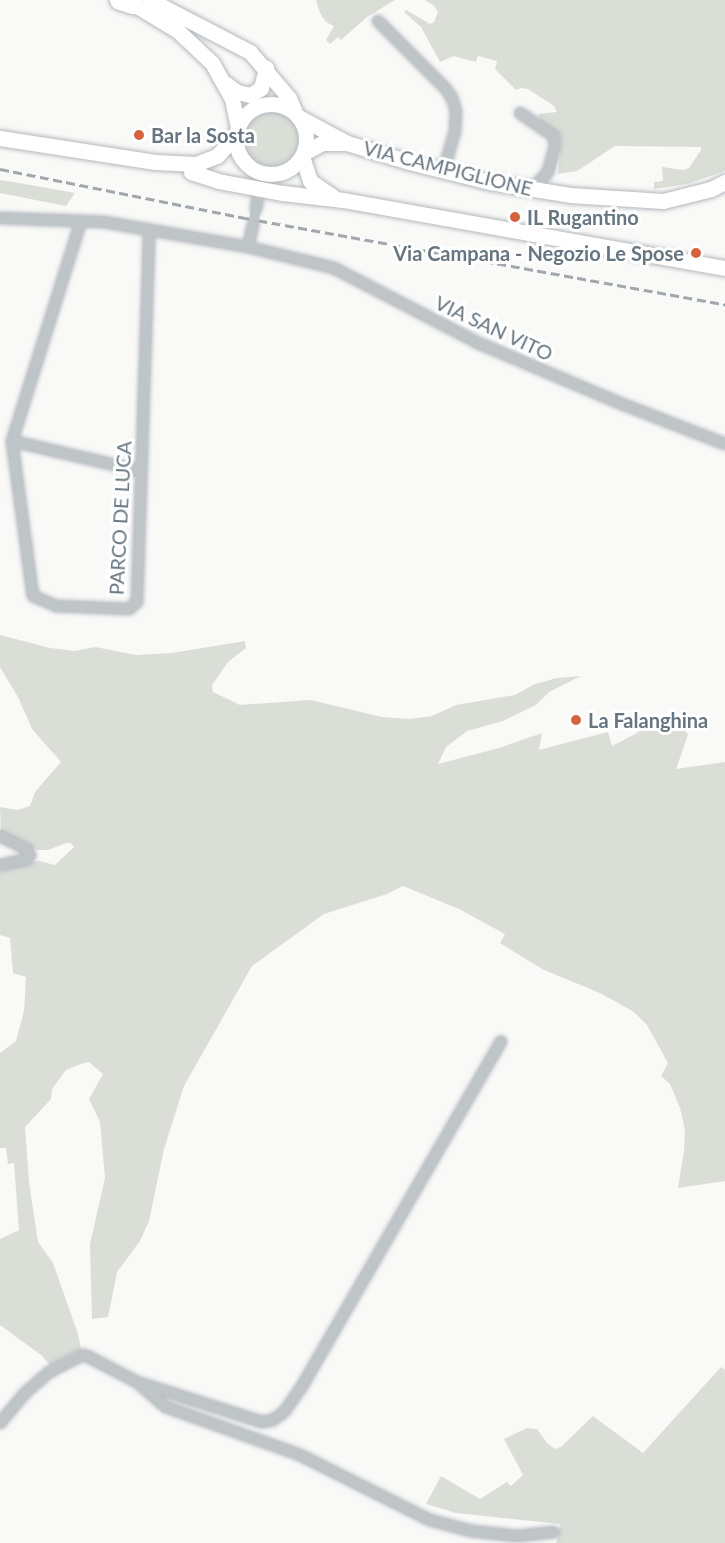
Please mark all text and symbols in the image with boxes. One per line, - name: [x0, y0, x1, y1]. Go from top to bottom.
- place label: Bar la Sosta: [151, 123, 255, 147]
- marker: Bar la Sosta: [132, 128, 146, 142]
- street label: VIA CAMPIGLIONE: [361, 135, 535, 201]
- place label: IL Rugantino: [527, 205, 639, 229]
- marker: IL Rugantino: [508, 210, 522, 224]
- place label: Via Campana - Negozio Le Spose: [393, 241, 684, 265]
- marker: Via Campana - Negozio Le Spose: [689, 246, 703, 260]
- street label: VIA SAN VITO: [431, 290, 557, 366]
- street label: PARCO DE LUCA: [104, 440, 136, 596]
- place label: La Falanghina: [588, 708, 708, 732]
- marker: La Falanghina: [569, 713, 583, 727]

